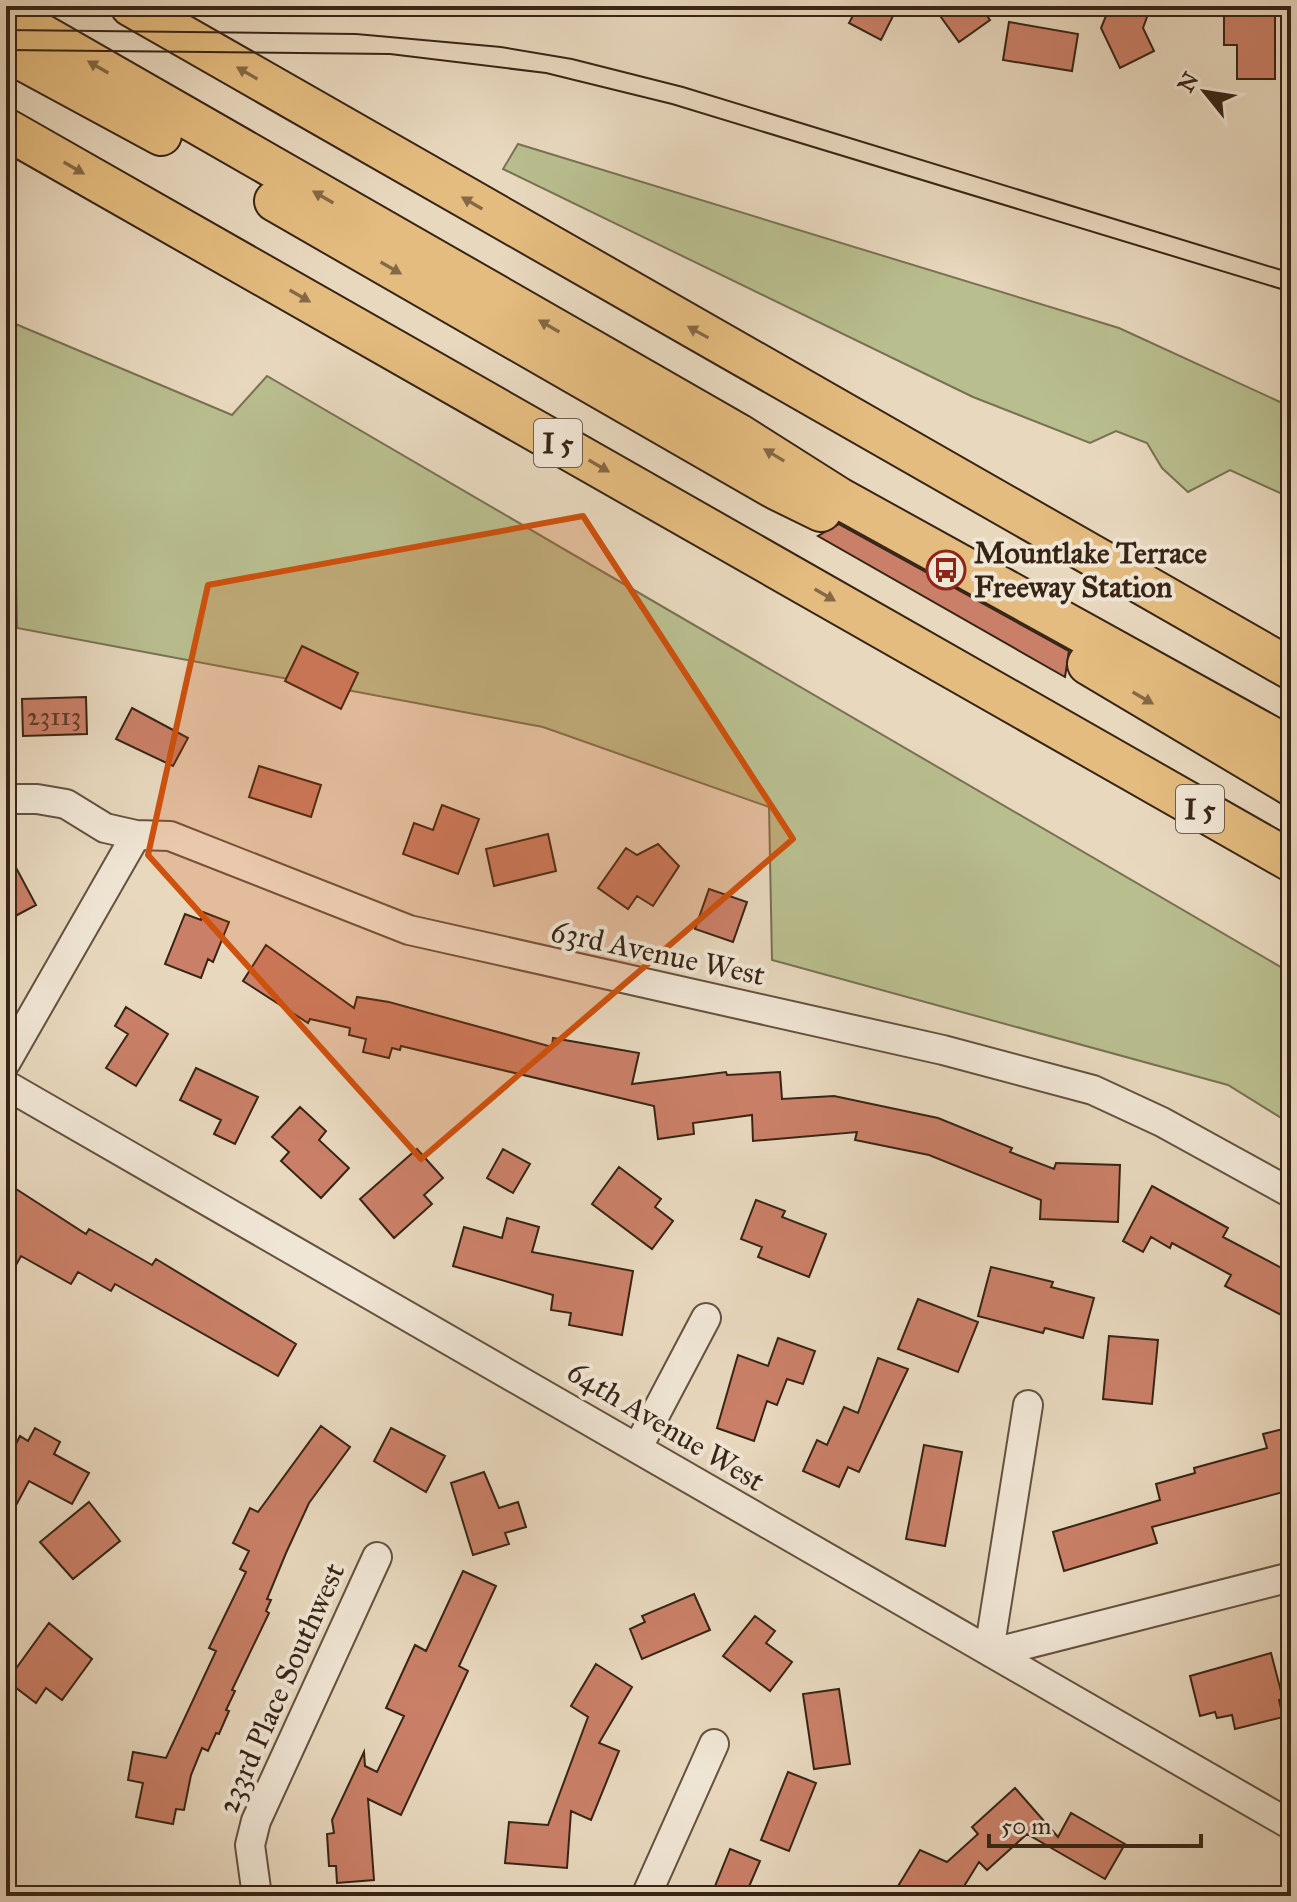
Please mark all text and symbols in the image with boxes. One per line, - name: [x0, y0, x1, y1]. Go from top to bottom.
- north arrow: [1165, 52, 1245, 132]
- one-way arrow: [86, 60, 109, 74]
- one-way arrow: [236, 66, 258, 80]
- text: N: [1172, 67, 1205, 97]
- one-way arrow: [63, 161, 85, 175]
- one-way arrow: [312, 190, 334, 204]
- one-way arrow: [461, 196, 483, 210]
- one-way arrow: [380, 261, 402, 275]
- one-way arrow: [289, 289, 311, 303]
- one-way arrow: [537, 319, 560, 332]
- one-way arrow: [687, 325, 710, 338]
- road number: I 5: [534, 419, 582, 467]
- one-way arrow: [763, 449, 785, 463]
- one-way arrow: [588, 459, 610, 473]
- place label: Mountlake Terrace Freeway Station: [974, 535, 1207, 605]
- bus stop icon: Mountlake Terrace Freeway Station: [925, 549, 967, 591]
- one-way arrow: [814, 588, 836, 602]
- one-way arrow: [1132, 691, 1154, 705]
- house number: 23113: [27, 700, 81, 732]
- road number: I 5: [1176, 785, 1224, 833]
- street label: 63rd Avenue West: [548, 913, 769, 993]
- street label: 64th Avenue West: [561, 1353, 771, 1499]
- street label: 233rd Place Southwest: [210, 1557, 353, 1819]
- scale bar: [989, 1798, 1201, 1848]
- text: 50 m: [1001, 1811, 1051, 1841]

